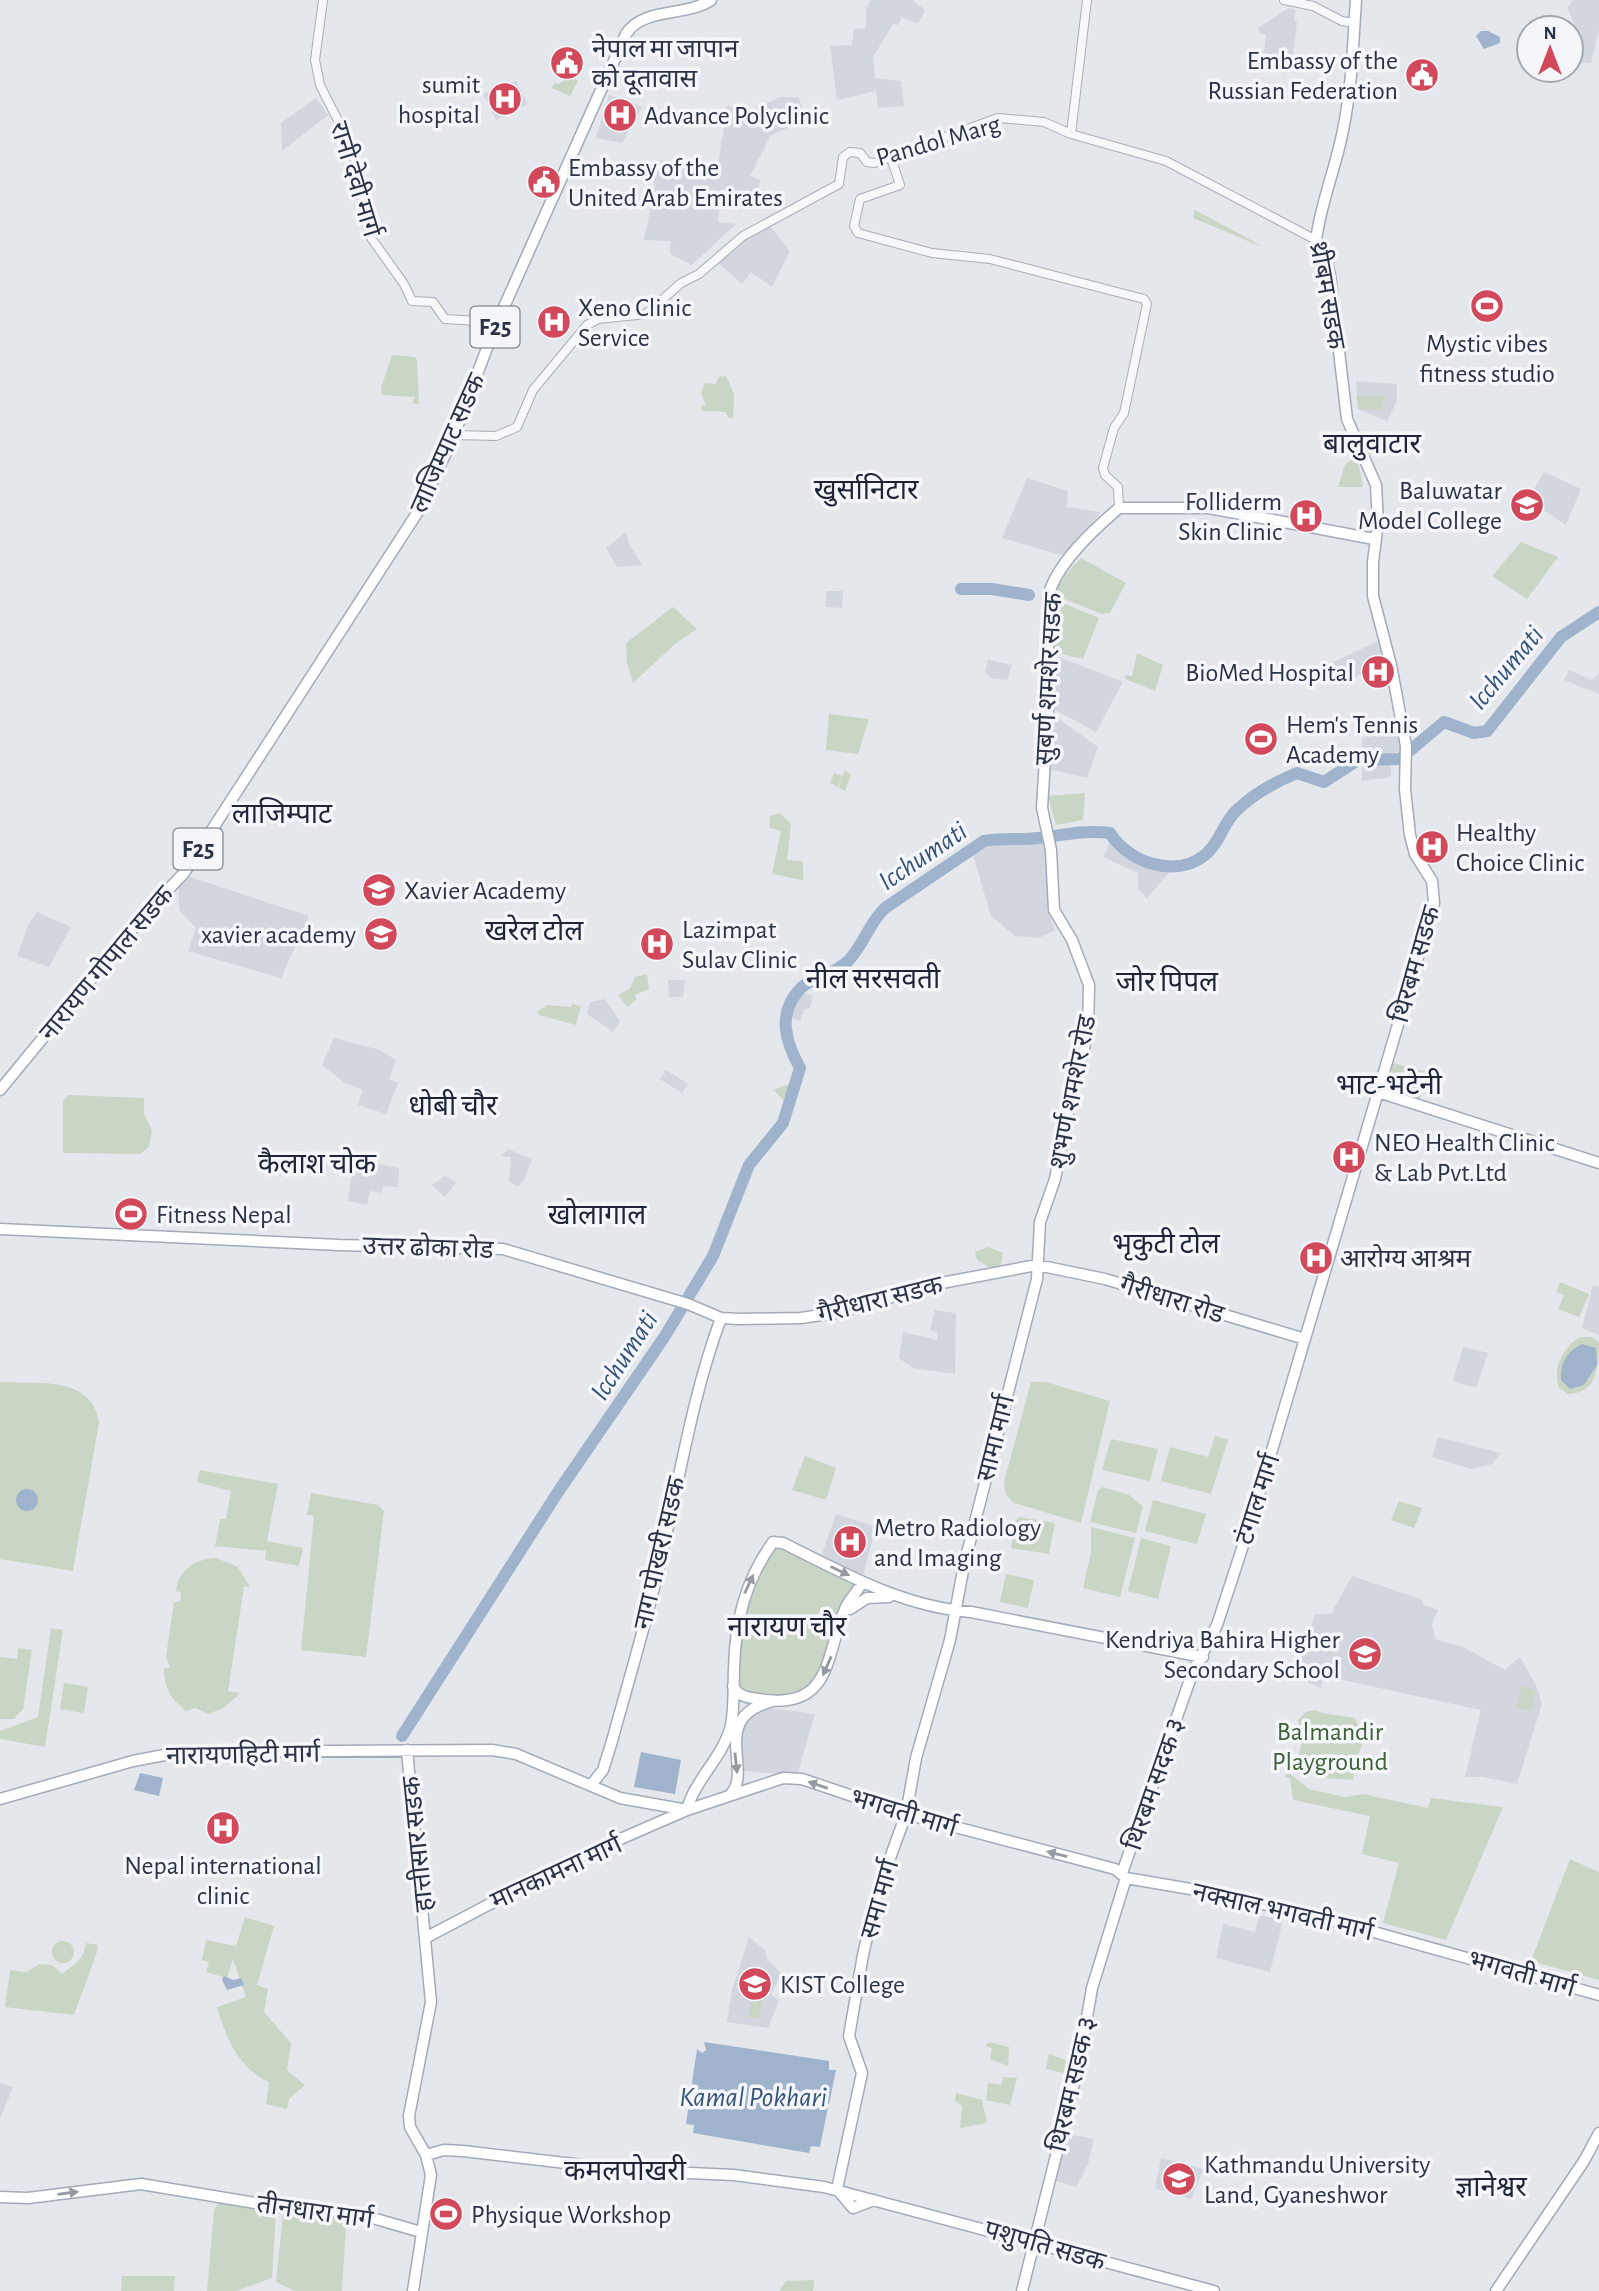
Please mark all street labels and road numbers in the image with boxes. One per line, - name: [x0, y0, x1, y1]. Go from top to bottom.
- street label: Pandol Marg: [873, 111, 1004, 171]
- street label: रानी देवी मार्ग: [325, 118, 388, 241]
- street label: थ्रीबम सडक: [1305, 239, 1351, 352]
- road number: F25: [470, 306, 520, 348]
- street label: लाजिम्पाट सडक: [404, 368, 491, 517]
- street label: सुबर्ण शमशेर सडक: [1028, 591, 1069, 766]
- road number: F25: [174, 828, 222, 870]
- street label: नारायण गोपाल सडक: [33, 879, 179, 1046]
- street label: थिरबम सडक: [1385, 901, 1445, 1026]
- street label: शुभर्ण शमशेर रोड: [1042, 1011, 1103, 1172]
- street label: उत्तर ढोका रोड: [362, 1231, 495, 1263]
- street label: गैरीधारा सडक: [814, 1269, 946, 1328]
- street label: गैरीधारा रोड: [1116, 1269, 1229, 1328]
- street label: सामा मार्ग: [970, 1391, 1019, 1484]
- street label: टंगाल मार्ग: [1228, 1449, 1285, 1548]
- street label: नाग पोखरी सडक: [628, 1473, 690, 1632]
- street label: थिरबम सदक ३: [1118, 1714, 1190, 1854]
- street label: नारायणहिटी मार्ग: [166, 1738, 321, 1769]
- street label: हात्तीसार सडक: [396, 1774, 438, 1913]
- street label: भगवती मार्ग: [847, 1782, 962, 1842]
- street label: मानकामना मार्ग: [486, 1828, 627, 1915]
- street label: समा मार्ग: [853, 1855, 904, 1942]
- street label: नक्साल भगवती मार्ग: [1190, 1876, 1377, 1946]
- street label: भगवती मार्ग: [1465, 1943, 1580, 2002]
- street label: थिरबम सडक ३: [1043, 2014, 1101, 2154]
- street label: तीनधारा मार्ग: [255, 2188, 376, 2233]
- street label: पशुपति सडक: [981, 2214, 1110, 2278]

